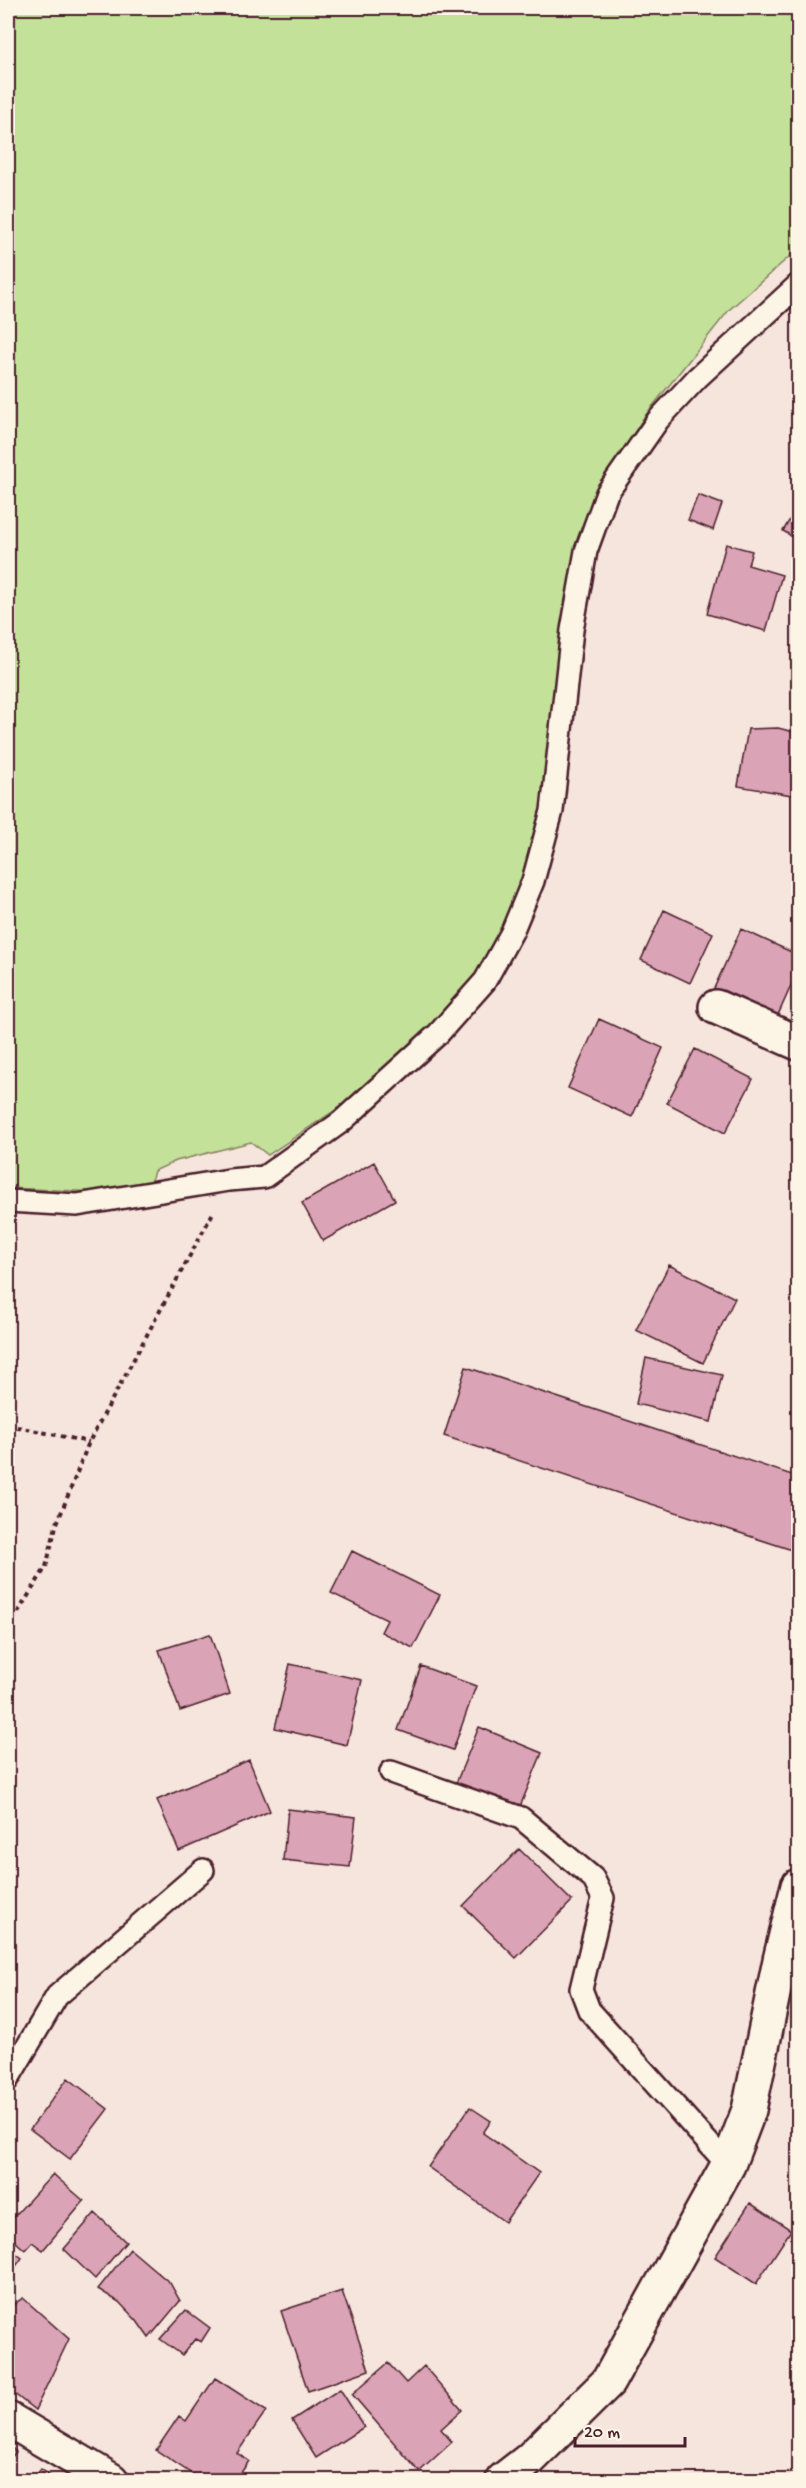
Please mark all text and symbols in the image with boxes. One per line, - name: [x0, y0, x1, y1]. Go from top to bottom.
- scale bar: [575, 2410, 684, 2448]
- text: 20 m: [584, 2423, 620, 2444]

